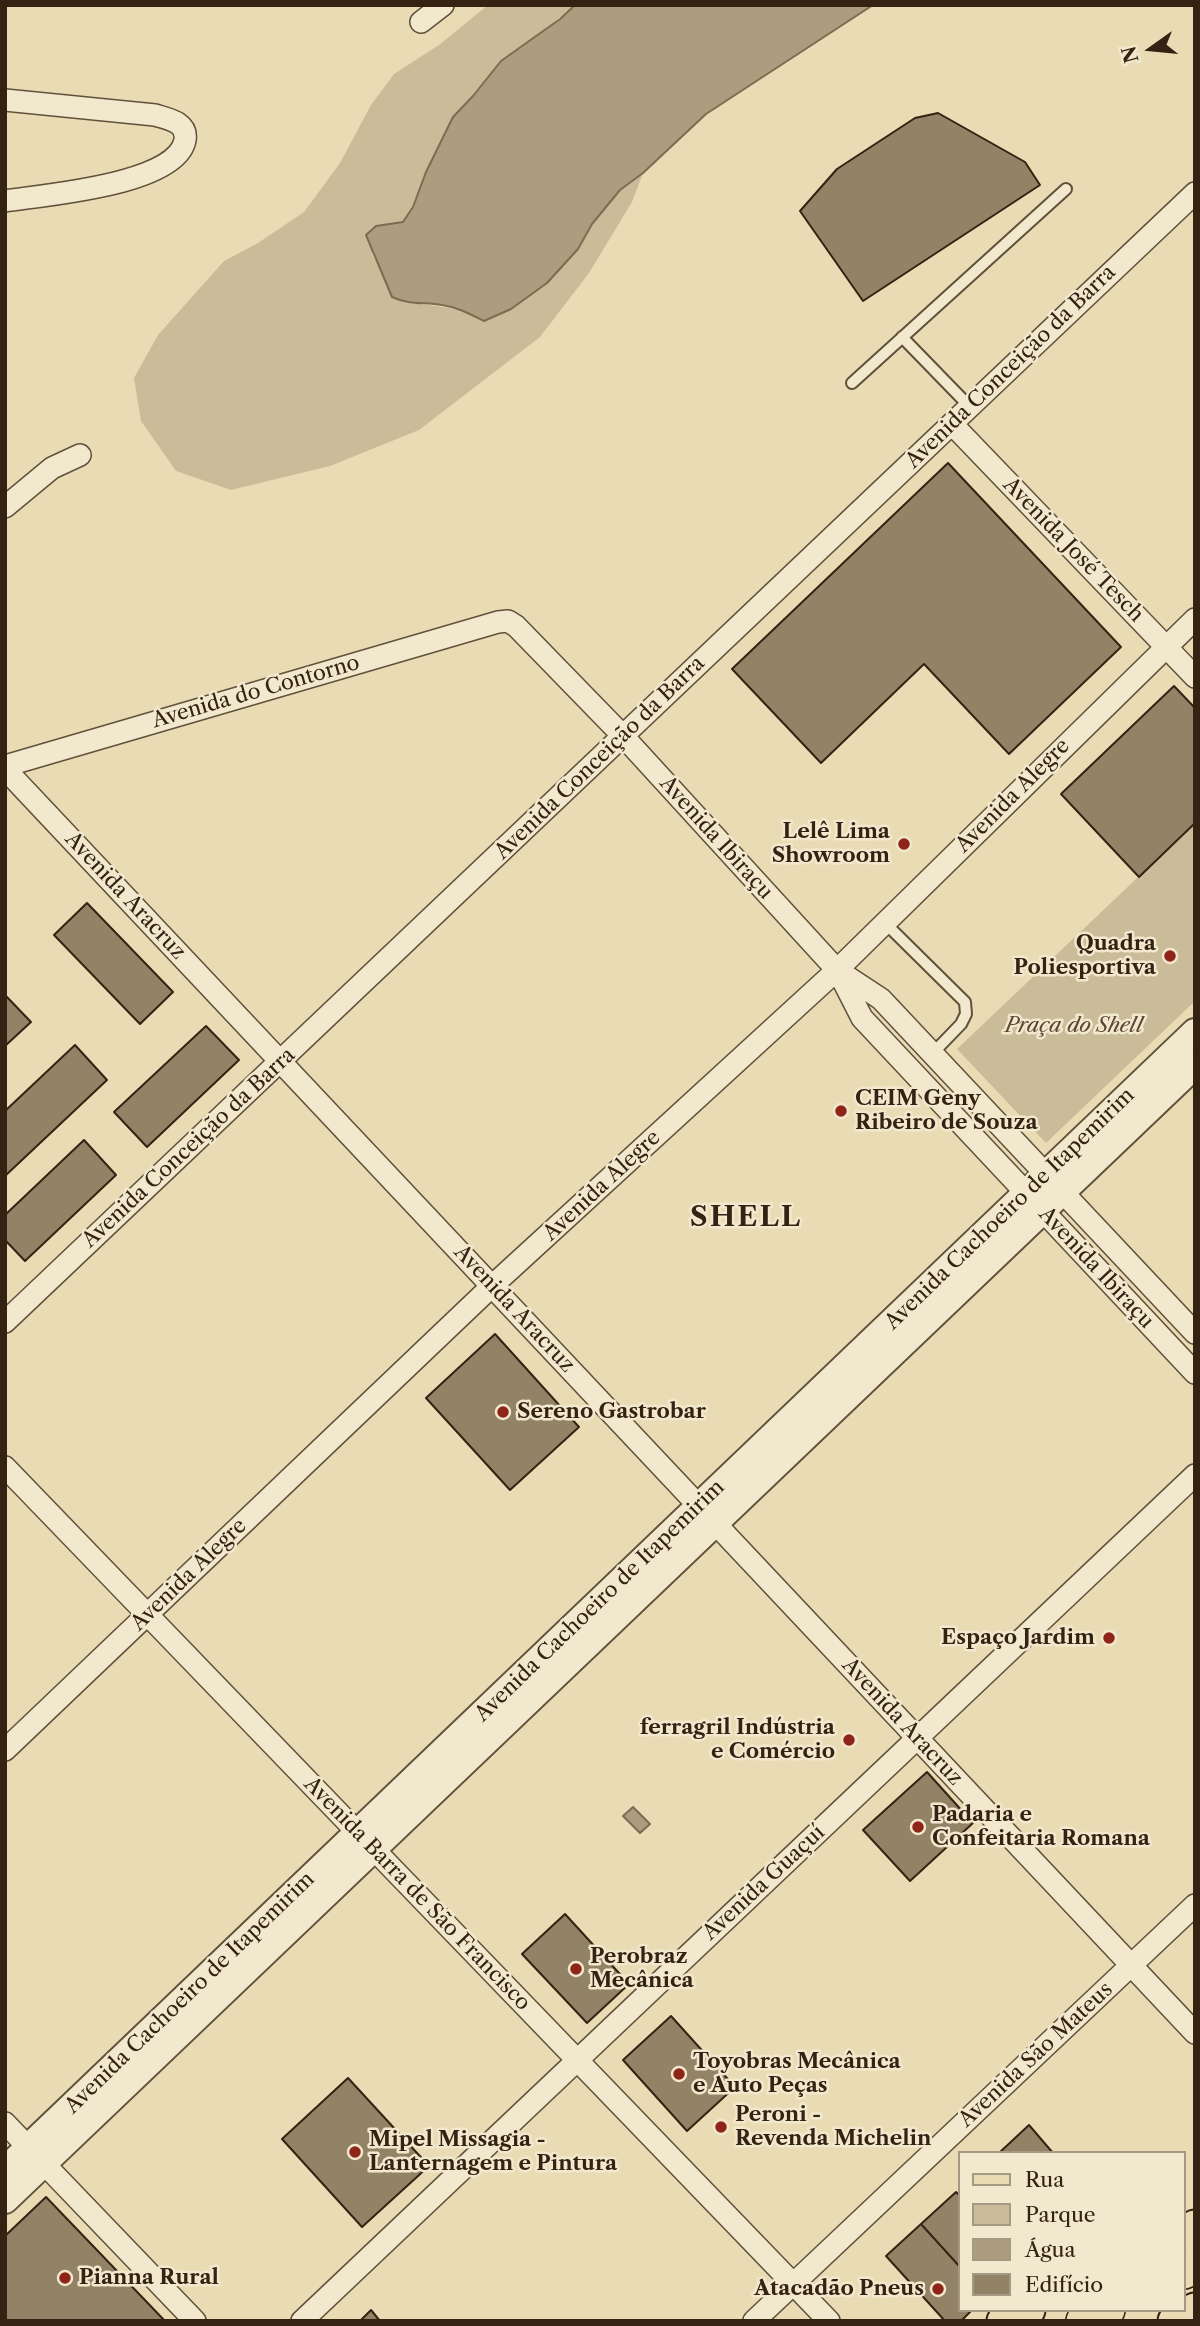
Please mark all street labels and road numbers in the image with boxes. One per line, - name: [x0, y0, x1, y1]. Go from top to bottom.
- street label: Avenida Conceição da Barra: [901, 260, 1121, 474]
- street label: Avenida José Tesch: [998, 473, 1148, 627]
- street label: Avenida do Contorno: [149, 650, 363, 734]
- street label: Avenida Conceição da Barra: [490, 651, 710, 865]
- street label: Avenida Alegre: [951, 734, 1075, 858]
- street label: Avenida Ibiraçu: [654, 771, 778, 905]
- street label: Avenida Aracruz: [60, 827, 190, 965]
- street label: Avenida Conceição da Barra: [77, 1043, 301, 1253]
- street label: Avenida Cachoeiro de Itapemirim: [880, 1083, 1140, 1335]
- street label: Avenida Alegre: [538, 1125, 666, 1247]
- street label: Avenida Ibiraçu: [1033, 1202, 1159, 1334]
- street label: Avenida Aracruz: [449, 1240, 579, 1378]
- street label: Avenida Cachoeiro de Itapemirim: [470, 1475, 730, 1727]
- street label: Avenida Alegre: [126, 1514, 252, 1636]
- street label: Avenida Aracruz: [837, 1653, 967, 1791]
- street label: Avenida Barra de São Francisco: [299, 1772, 535, 2016]
- street label: Avenida Guaçuí: [698, 1820, 830, 1946]
- street label: Avenida Cachoeiro de Itapemirim: [60, 1867, 320, 2119]
- street label: Avenida São Mateus: [954, 1977, 1118, 2133]

